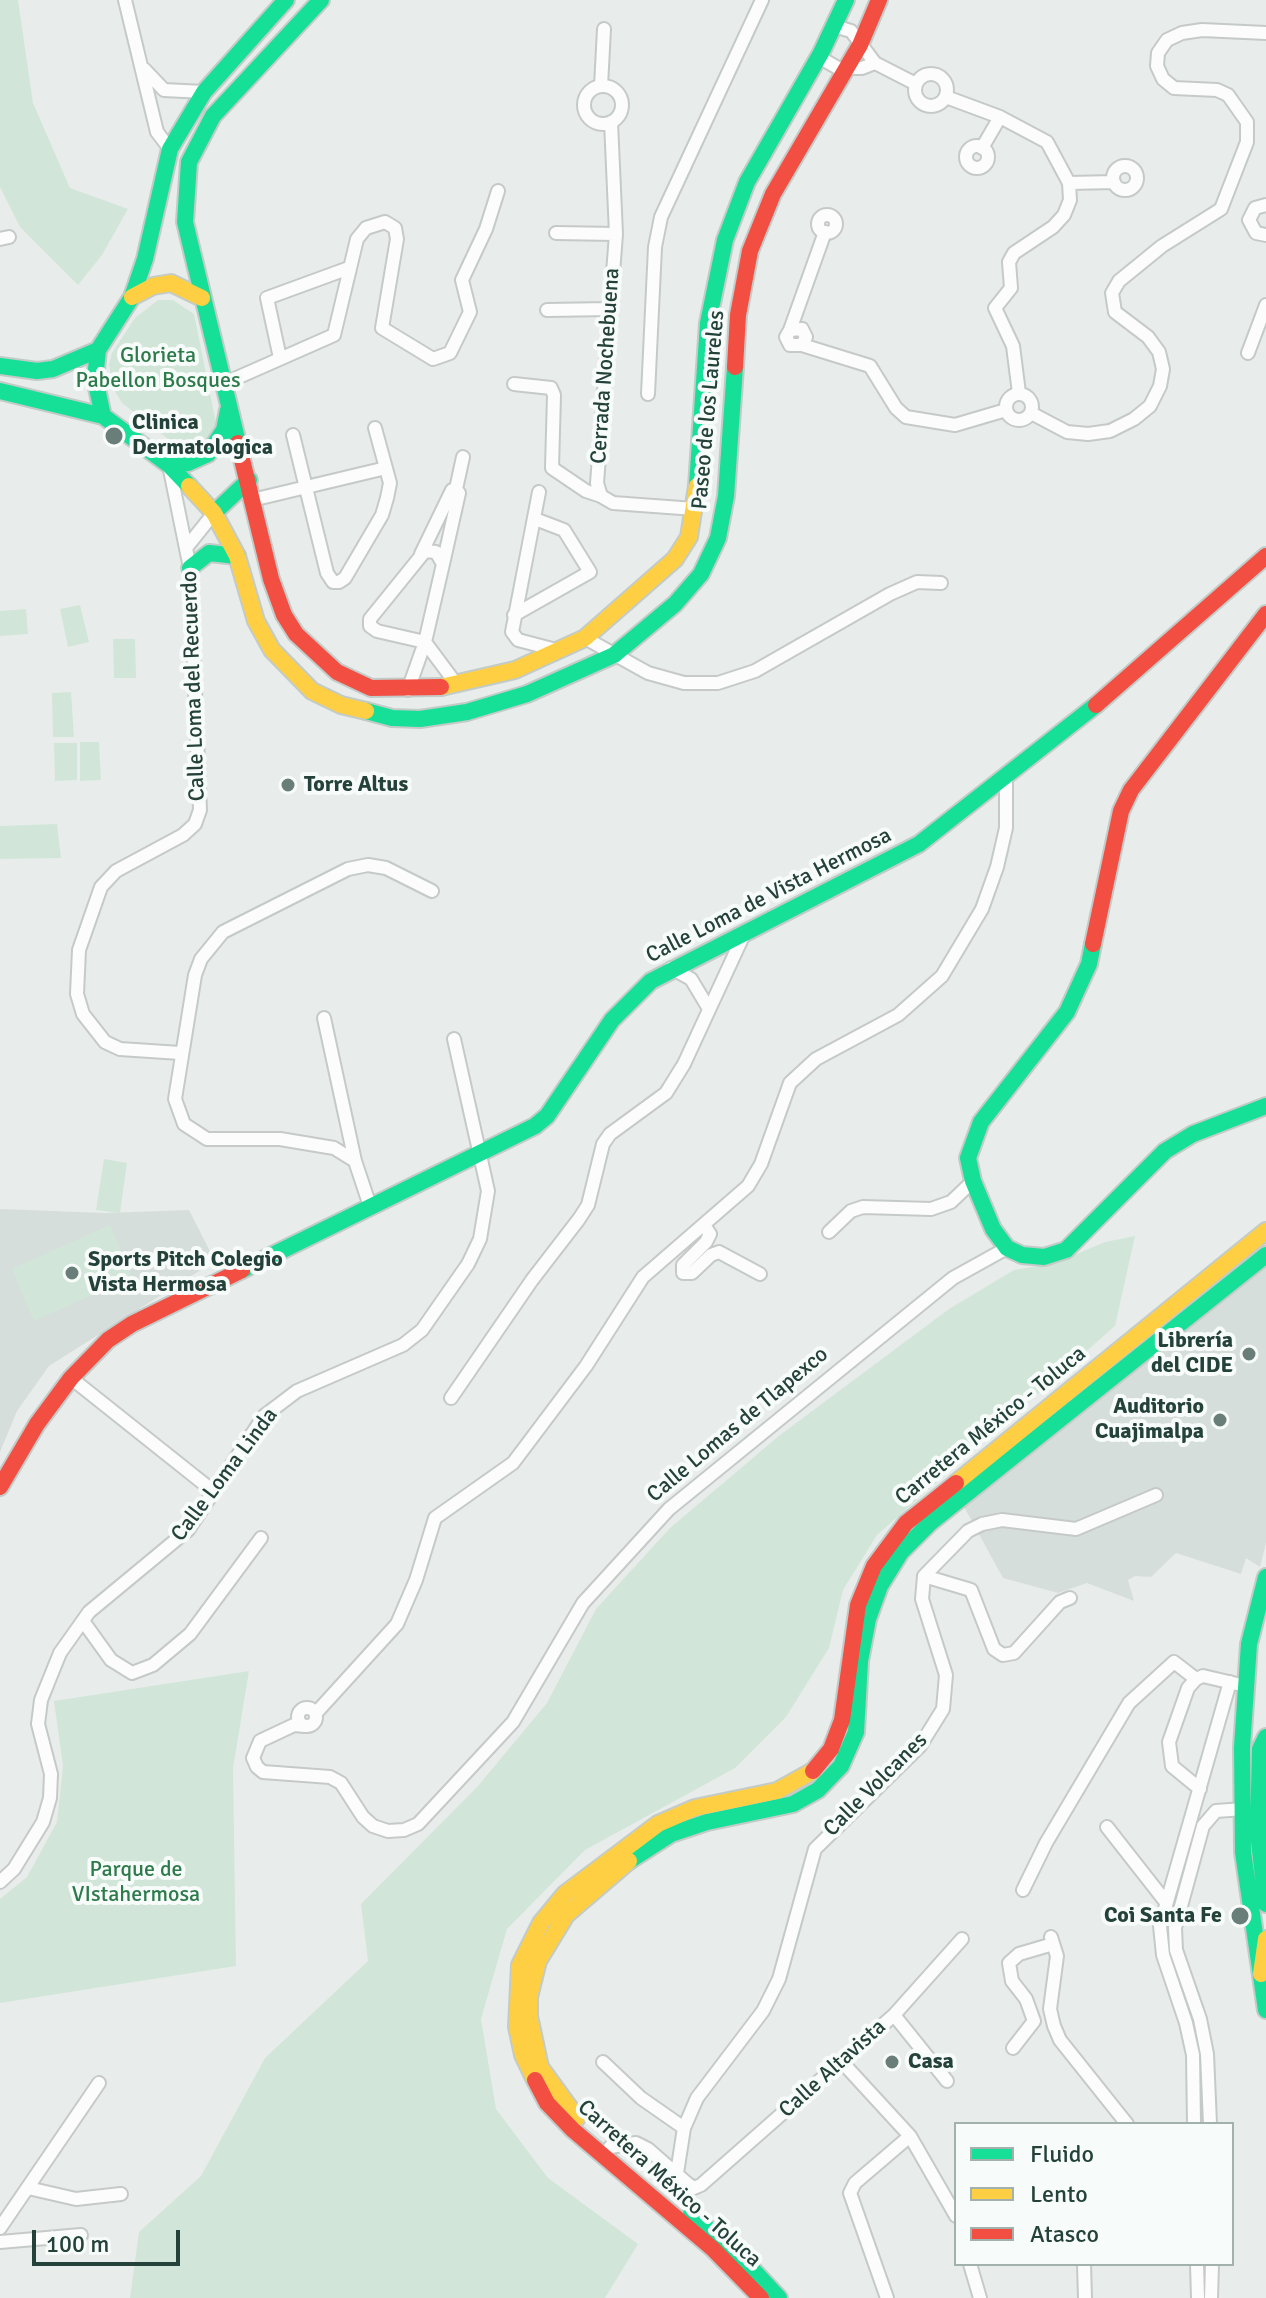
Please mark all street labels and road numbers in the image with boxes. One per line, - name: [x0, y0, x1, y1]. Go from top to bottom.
- street label: Cerrada Nochebuena: [586, 267, 626, 465]
- street label: Paseo de los Laureles: [687, 309, 731, 511]
- street label: Calle Loma del Recuerdo: [177, 570, 211, 802]
- street label: Calle Loma de Vista Hermosa: [642, 823, 896, 969]
- street label: Carretera México - Toluca: [890, 1341, 1092, 1511]
- street label: Calle Lomas de Tlapexco: [642, 1342, 834, 1508]
- street label: Calle Loma Linda: [166, 1403, 284, 1547]
- street label: Calle Volcanes: [819, 1728, 933, 1842]
- street label: Calle Altavista: [774, 2014, 892, 2124]
- street label: Carretera México - Toluca: [572, 2095, 766, 2273]

